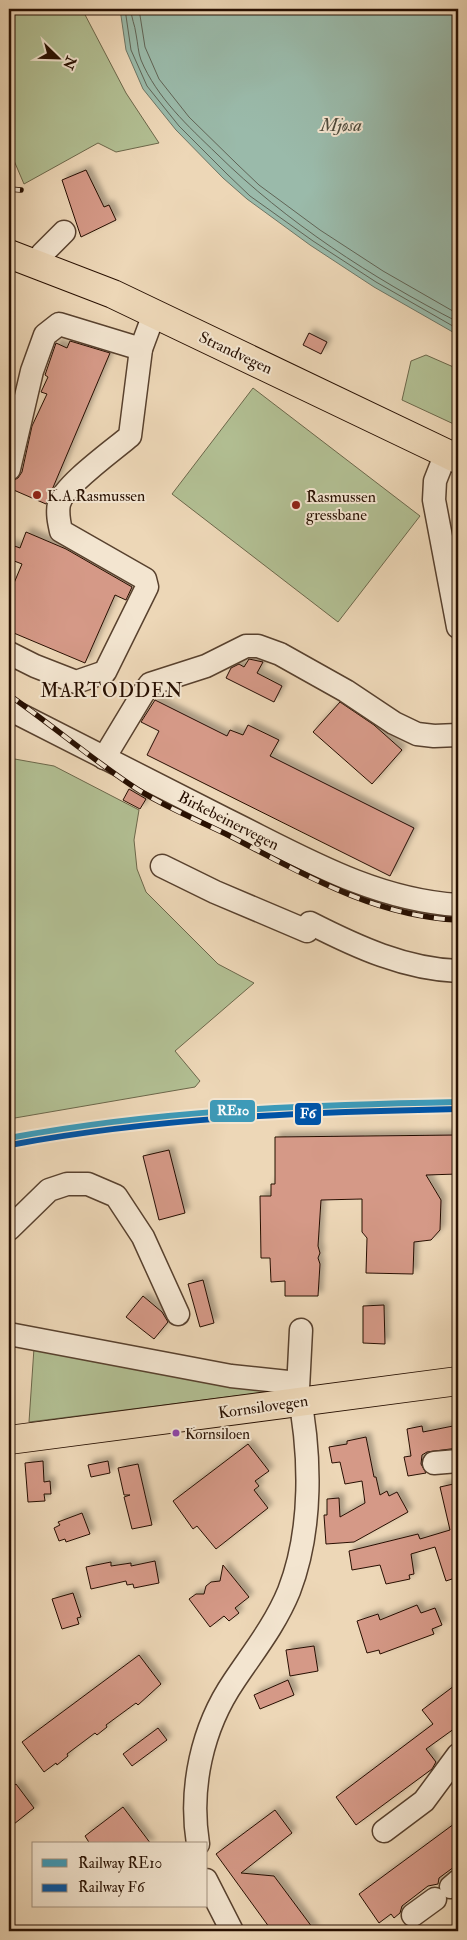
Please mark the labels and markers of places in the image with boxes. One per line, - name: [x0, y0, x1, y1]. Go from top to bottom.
- place label: K.A.Rasmussen: [47, 486, 145, 506]
- place label: Rasmussen gressbane: [306, 487, 376, 525]
- marker: K.A.Rasmussen: [31, 489, 43, 501]
- marker: Rasmussen gressbane: [290, 499, 302, 511]
- place label: Kornsiloen: [185, 1425, 250, 1444]
- marker: Kornsiloen: [171, 1428, 181, 1438]

